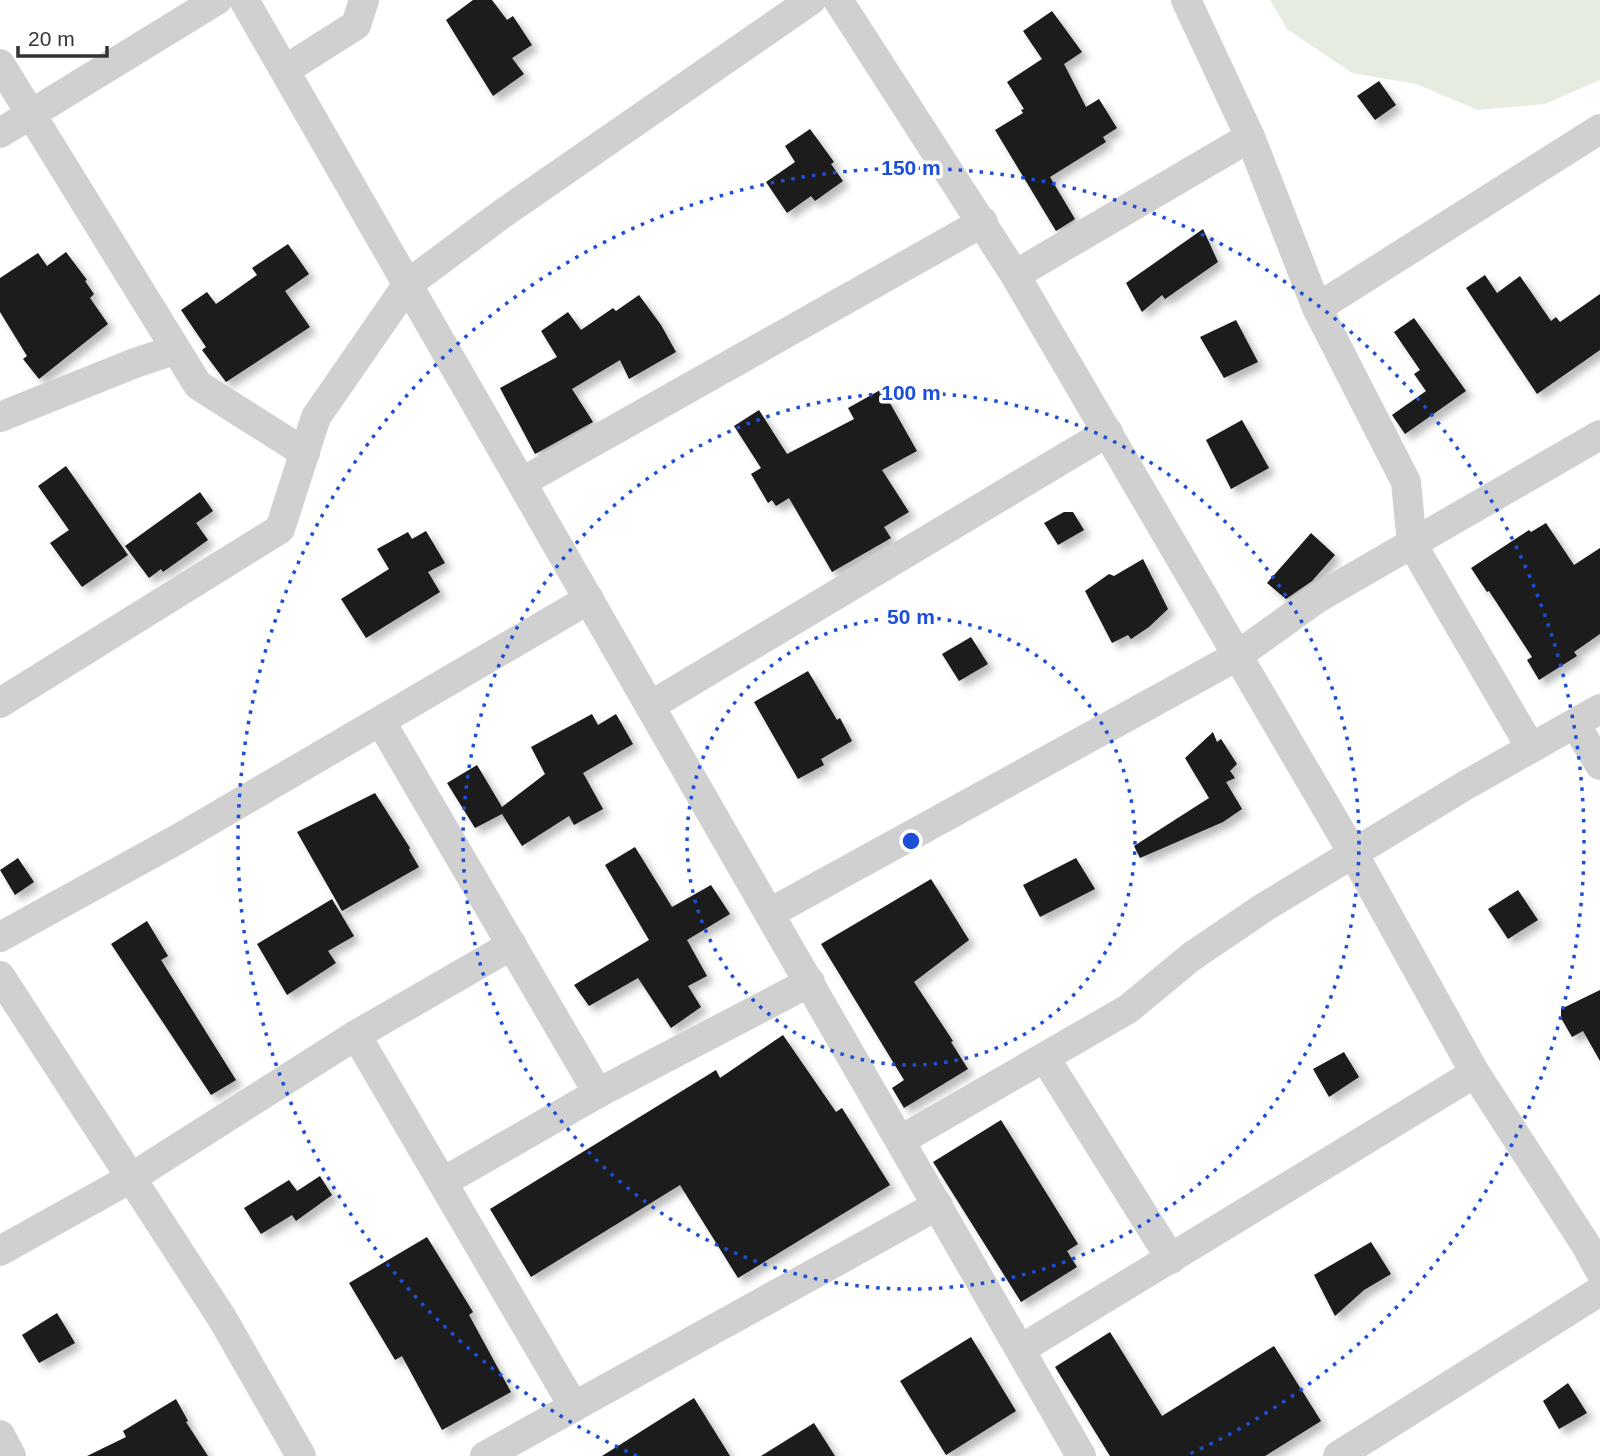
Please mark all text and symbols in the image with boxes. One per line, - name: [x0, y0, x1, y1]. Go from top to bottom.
- scale bar: [18, 14, 107, 58]
- text: 20 m: [28, 27, 75, 50]
- text: 150 m: [881, 156, 941, 179]
- text: 100 m: [881, 381, 941, 404]
- text: 50 m: [887, 605, 935, 628]
- centre of rings: [899, 829, 923, 853]

